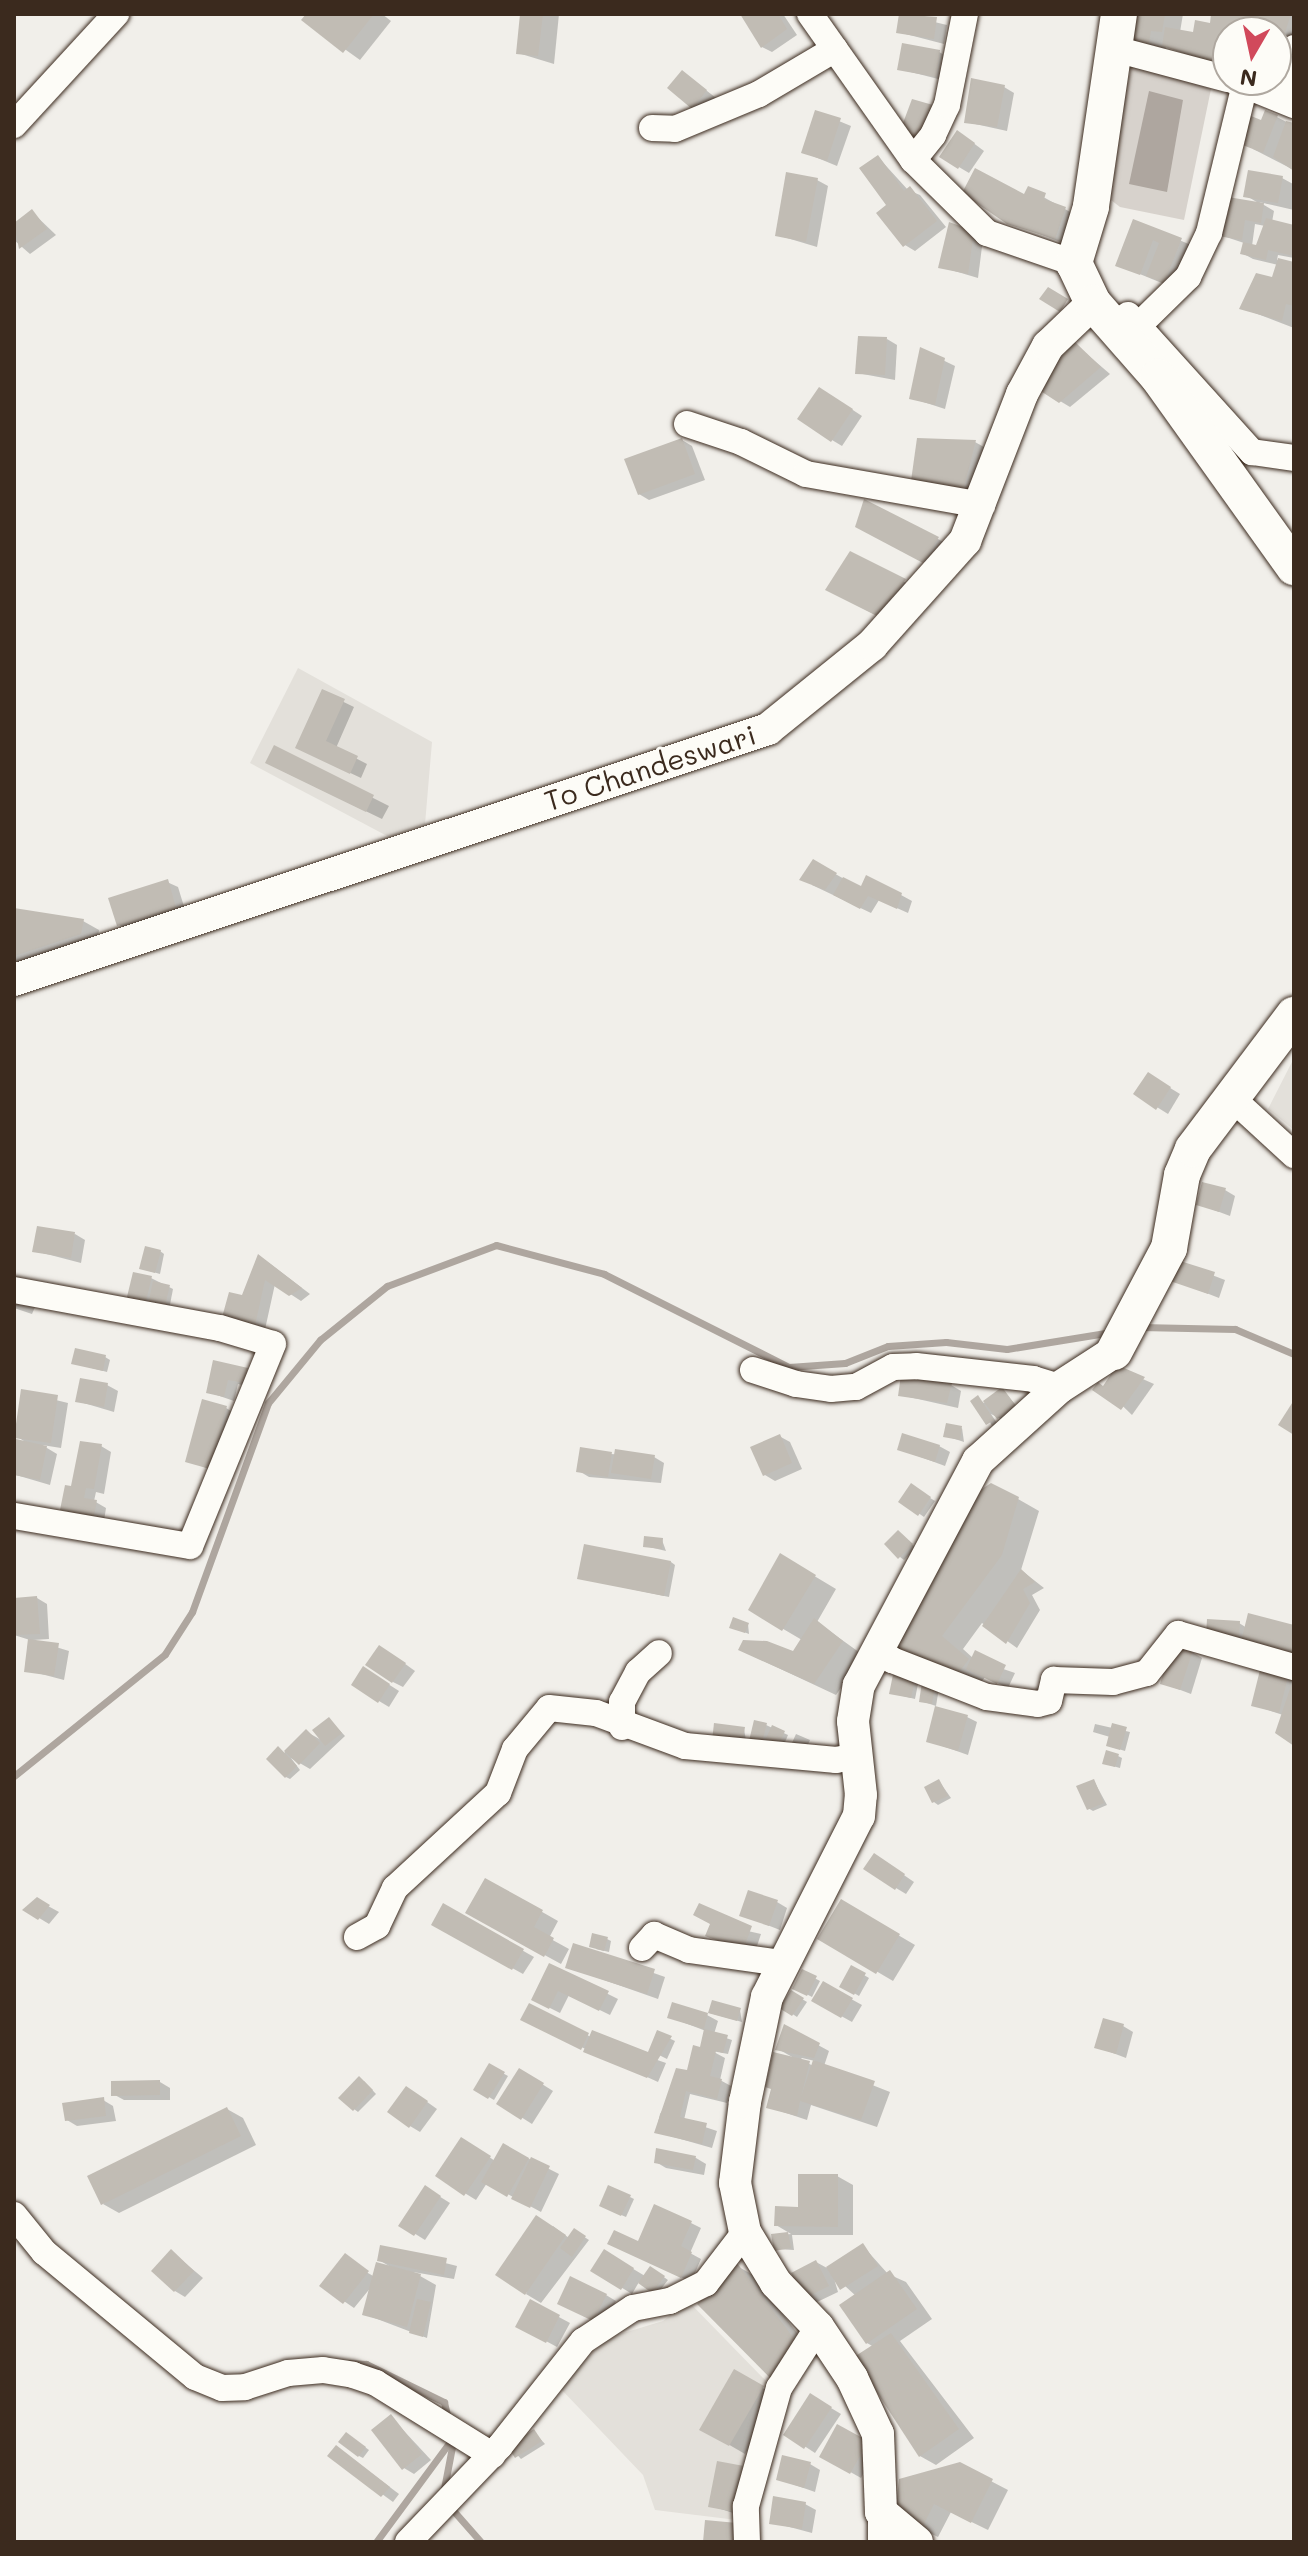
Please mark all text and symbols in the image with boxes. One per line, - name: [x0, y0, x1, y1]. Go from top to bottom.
- north arrow: [1212, 16, 1292, 96]
- text: N: [1238, 63, 1259, 94]
- street label: To Chandeswari: [540, 717, 760, 817]

